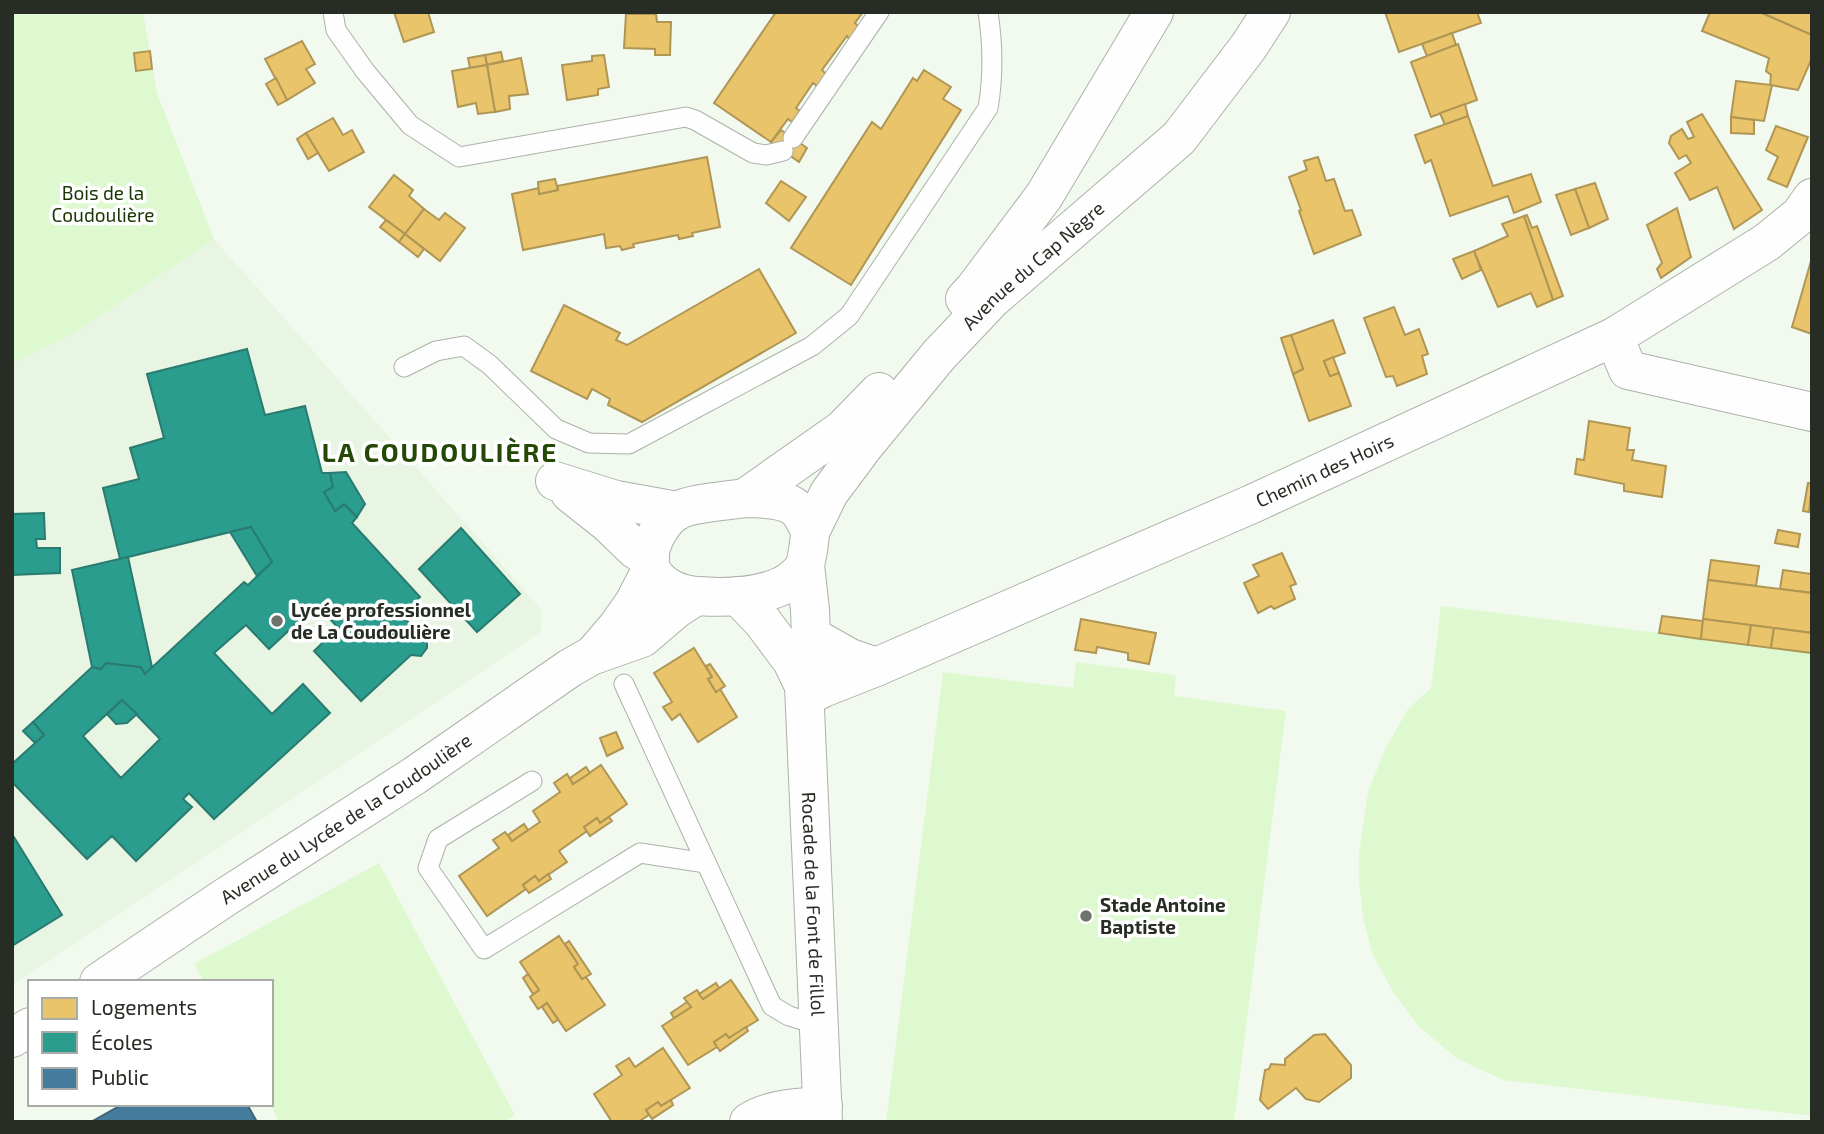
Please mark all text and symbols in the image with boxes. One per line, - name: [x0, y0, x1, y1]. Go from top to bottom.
- park label: Bois de la Coudoulière: [51, 181, 155, 226]
- street label: Avenue du Cap Nègre: [957, 196, 1108, 334]
- street label: Chemin des Hoirs: [1252, 428, 1397, 512]
- district label: LA COUDOULIÈRE: [322, 436, 558, 467]
- place label: Lycée professionnel de La Coudoulière: [291, 598, 472, 643]
- marker: Lycée professionnel de La Coudoulière: [269, 613, 285, 629]
- street label: Avenue du Lycée de la Coudoulière: [216, 728, 475, 908]
- street label: Rocade de la Font de Fillol: [798, 791, 830, 1017]
- place label: Stade Antoine Baptiste: [1100, 893, 1226, 938]
- marker: Stade Antoine Baptiste: [1078, 908, 1094, 924]
- legend: [28, 980, 273, 1106]
- text: Logements: [91, 994, 197, 1019]
- text: Écoles: [91, 1029, 153, 1054]
- text: Public: [91, 1064, 149, 1089]

